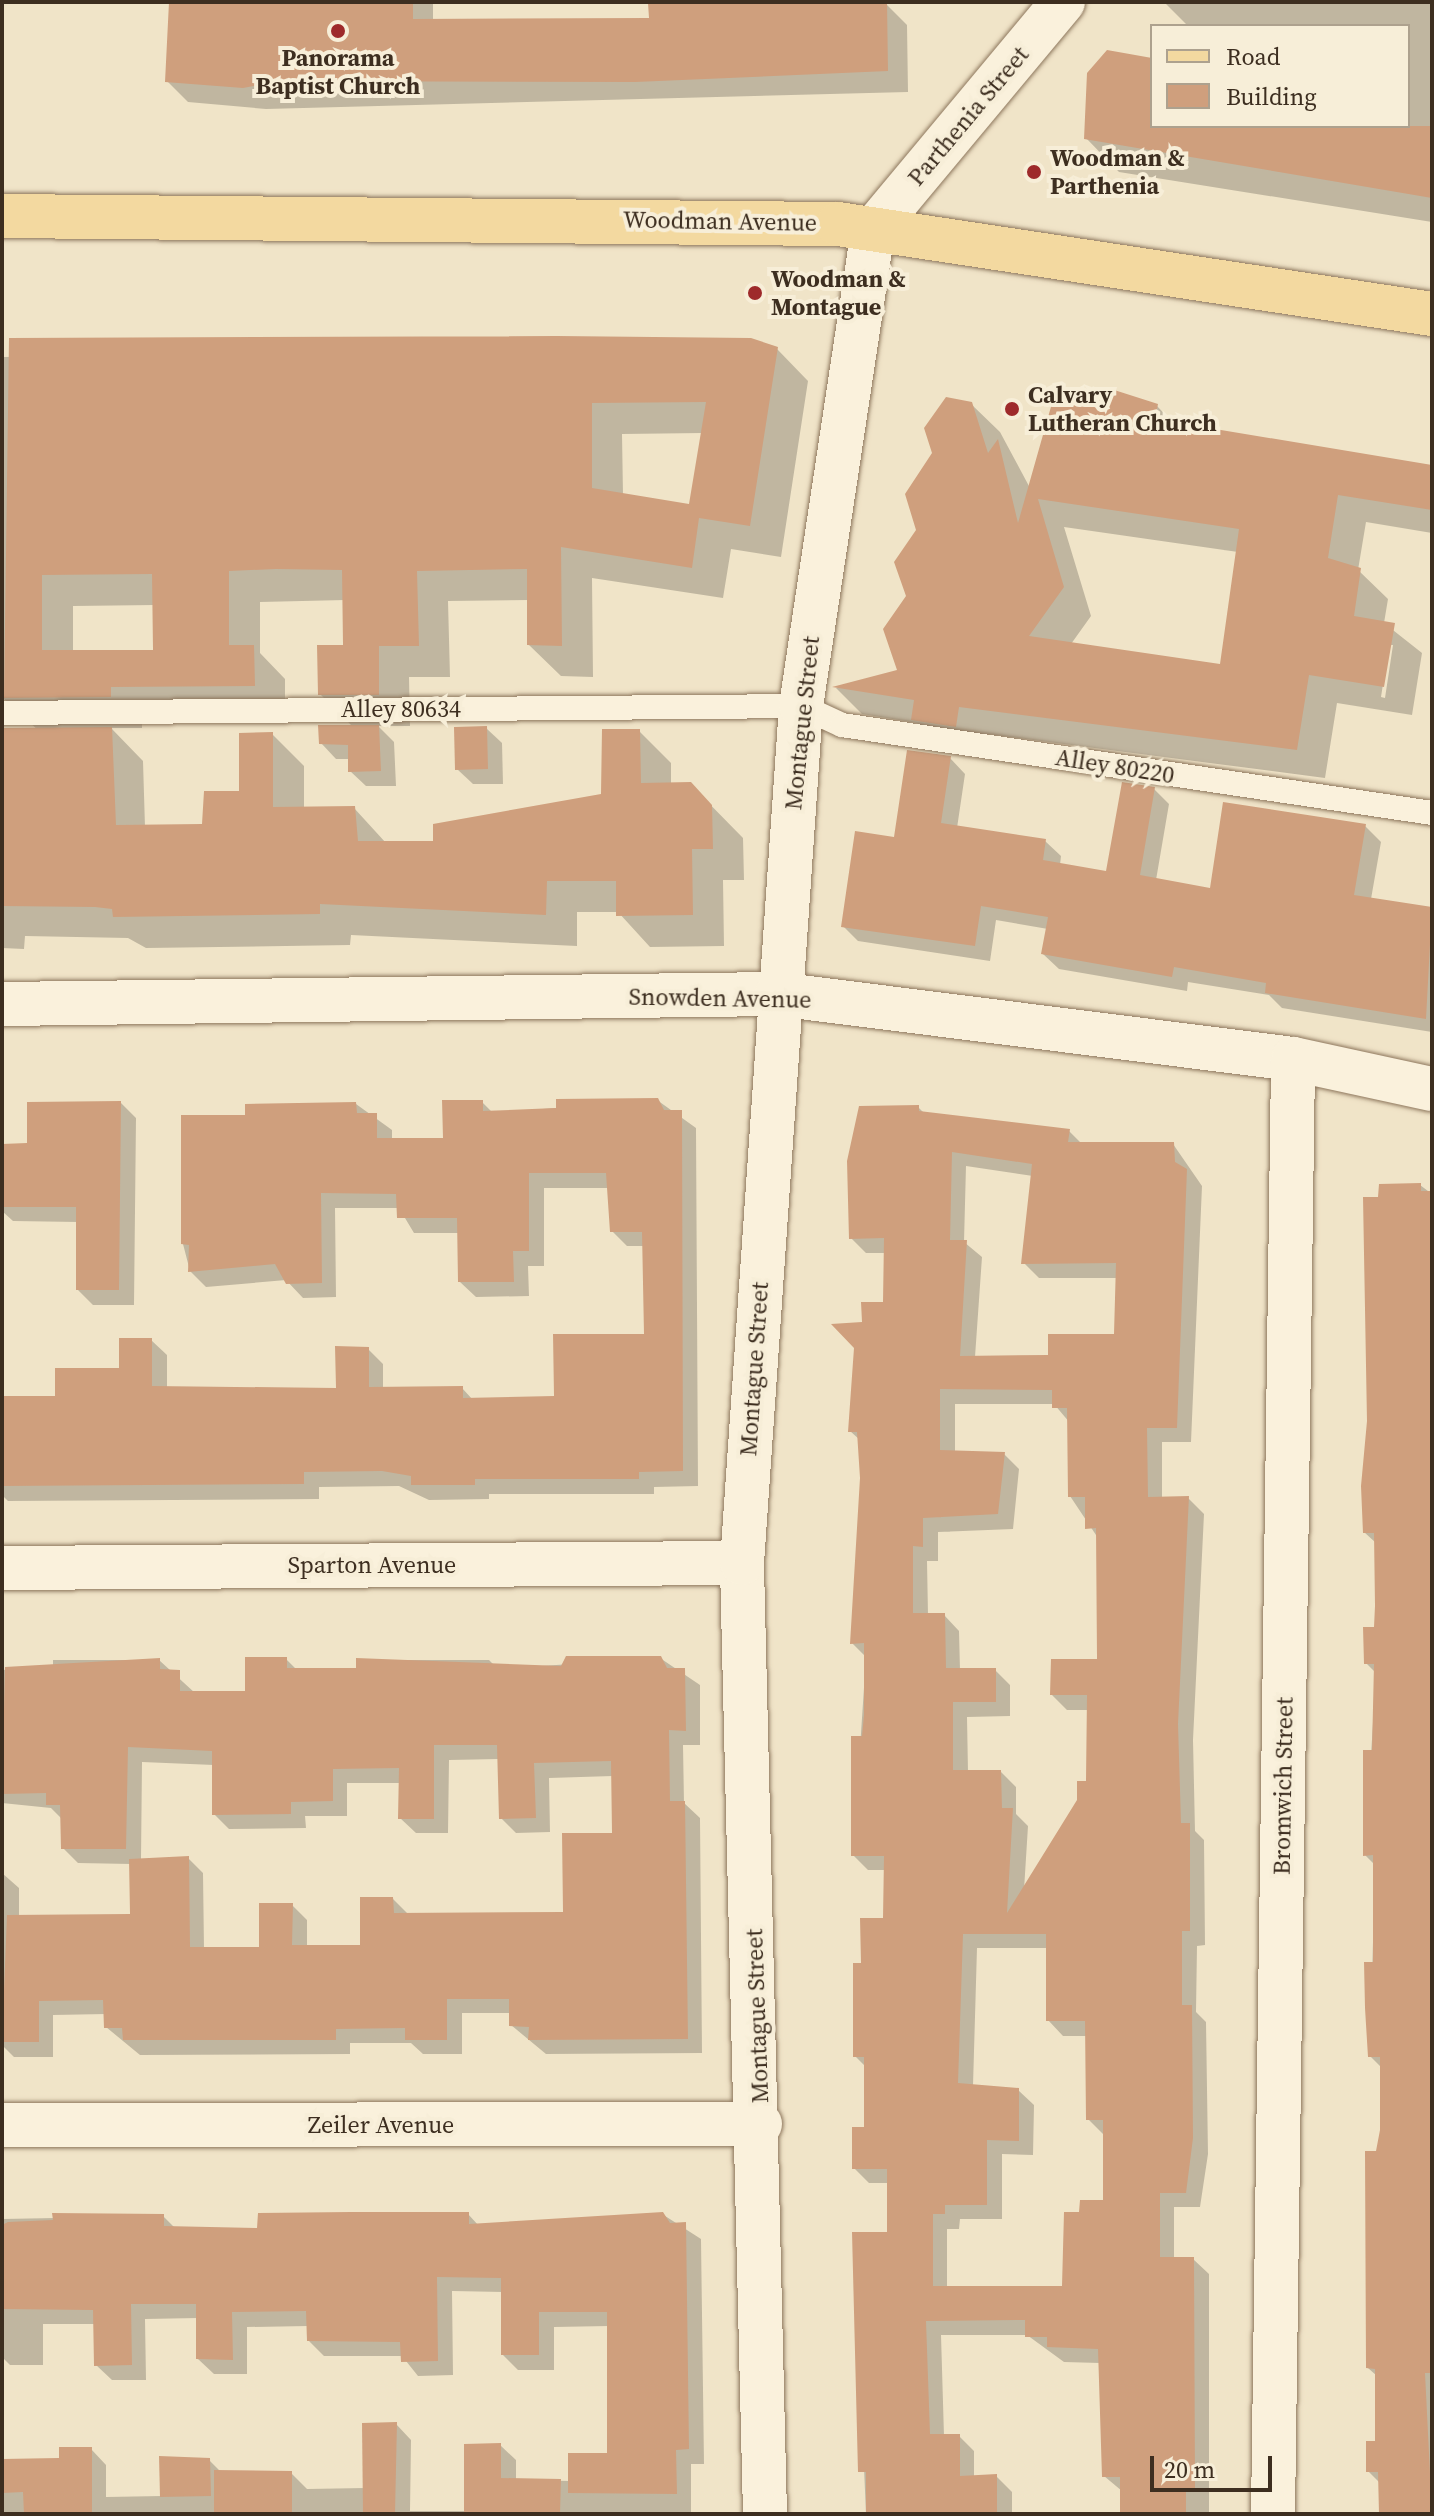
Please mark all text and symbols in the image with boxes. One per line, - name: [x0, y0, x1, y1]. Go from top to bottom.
- marker: Panorama Baptist Church: [329, 22, 347, 40]
- legend: [1150, 24, 1410, 128]
- text: Road: [1226, 40, 1280, 73]
- street label: Parthenia Street: [901, 41, 1035, 191]
- place label: Panorama Baptist Church: [256, 44, 420, 100]
- text: Building: [1226, 80, 1317, 113]
- place label: Woodman & Parthenia: [1050, 144, 1185, 200]
- marker: Woodman & Parthenia: [1025, 163, 1043, 181]
- street label: Woodman Avenue: [623, 205, 817, 237]
- place label: Woodman & Montague: [771, 265, 906, 321]
- marker: Woodman & Montague: [746, 284, 764, 302]
- place label: Calvary Lutheran Church: [1028, 381, 1217, 437]
- marker: Calvary Lutheran Church: [1003, 400, 1021, 418]
- street label: Montague Street: [779, 635, 825, 811]
- street label: Alley 80634: [341, 695, 461, 723]
- street label: Alley 80220: [1053, 742, 1177, 790]
- street label: Snowden Avenue: [628, 982, 812, 1014]
- street label: Montague Street: [734, 1281, 774, 1457]
- street label: Sparton Avenue: [288, 1551, 456, 1579]
- street label: Bromwich Street: [1267, 1697, 1299, 1875]
- street label: Montague Street: [740, 1928, 774, 2104]
- street label: Zeiler Avenue: [308, 2111, 454, 2139]
- scale bar: [1154, 2440, 1276, 2490]
- text: 20 m: [1164, 2453, 1215, 2486]

